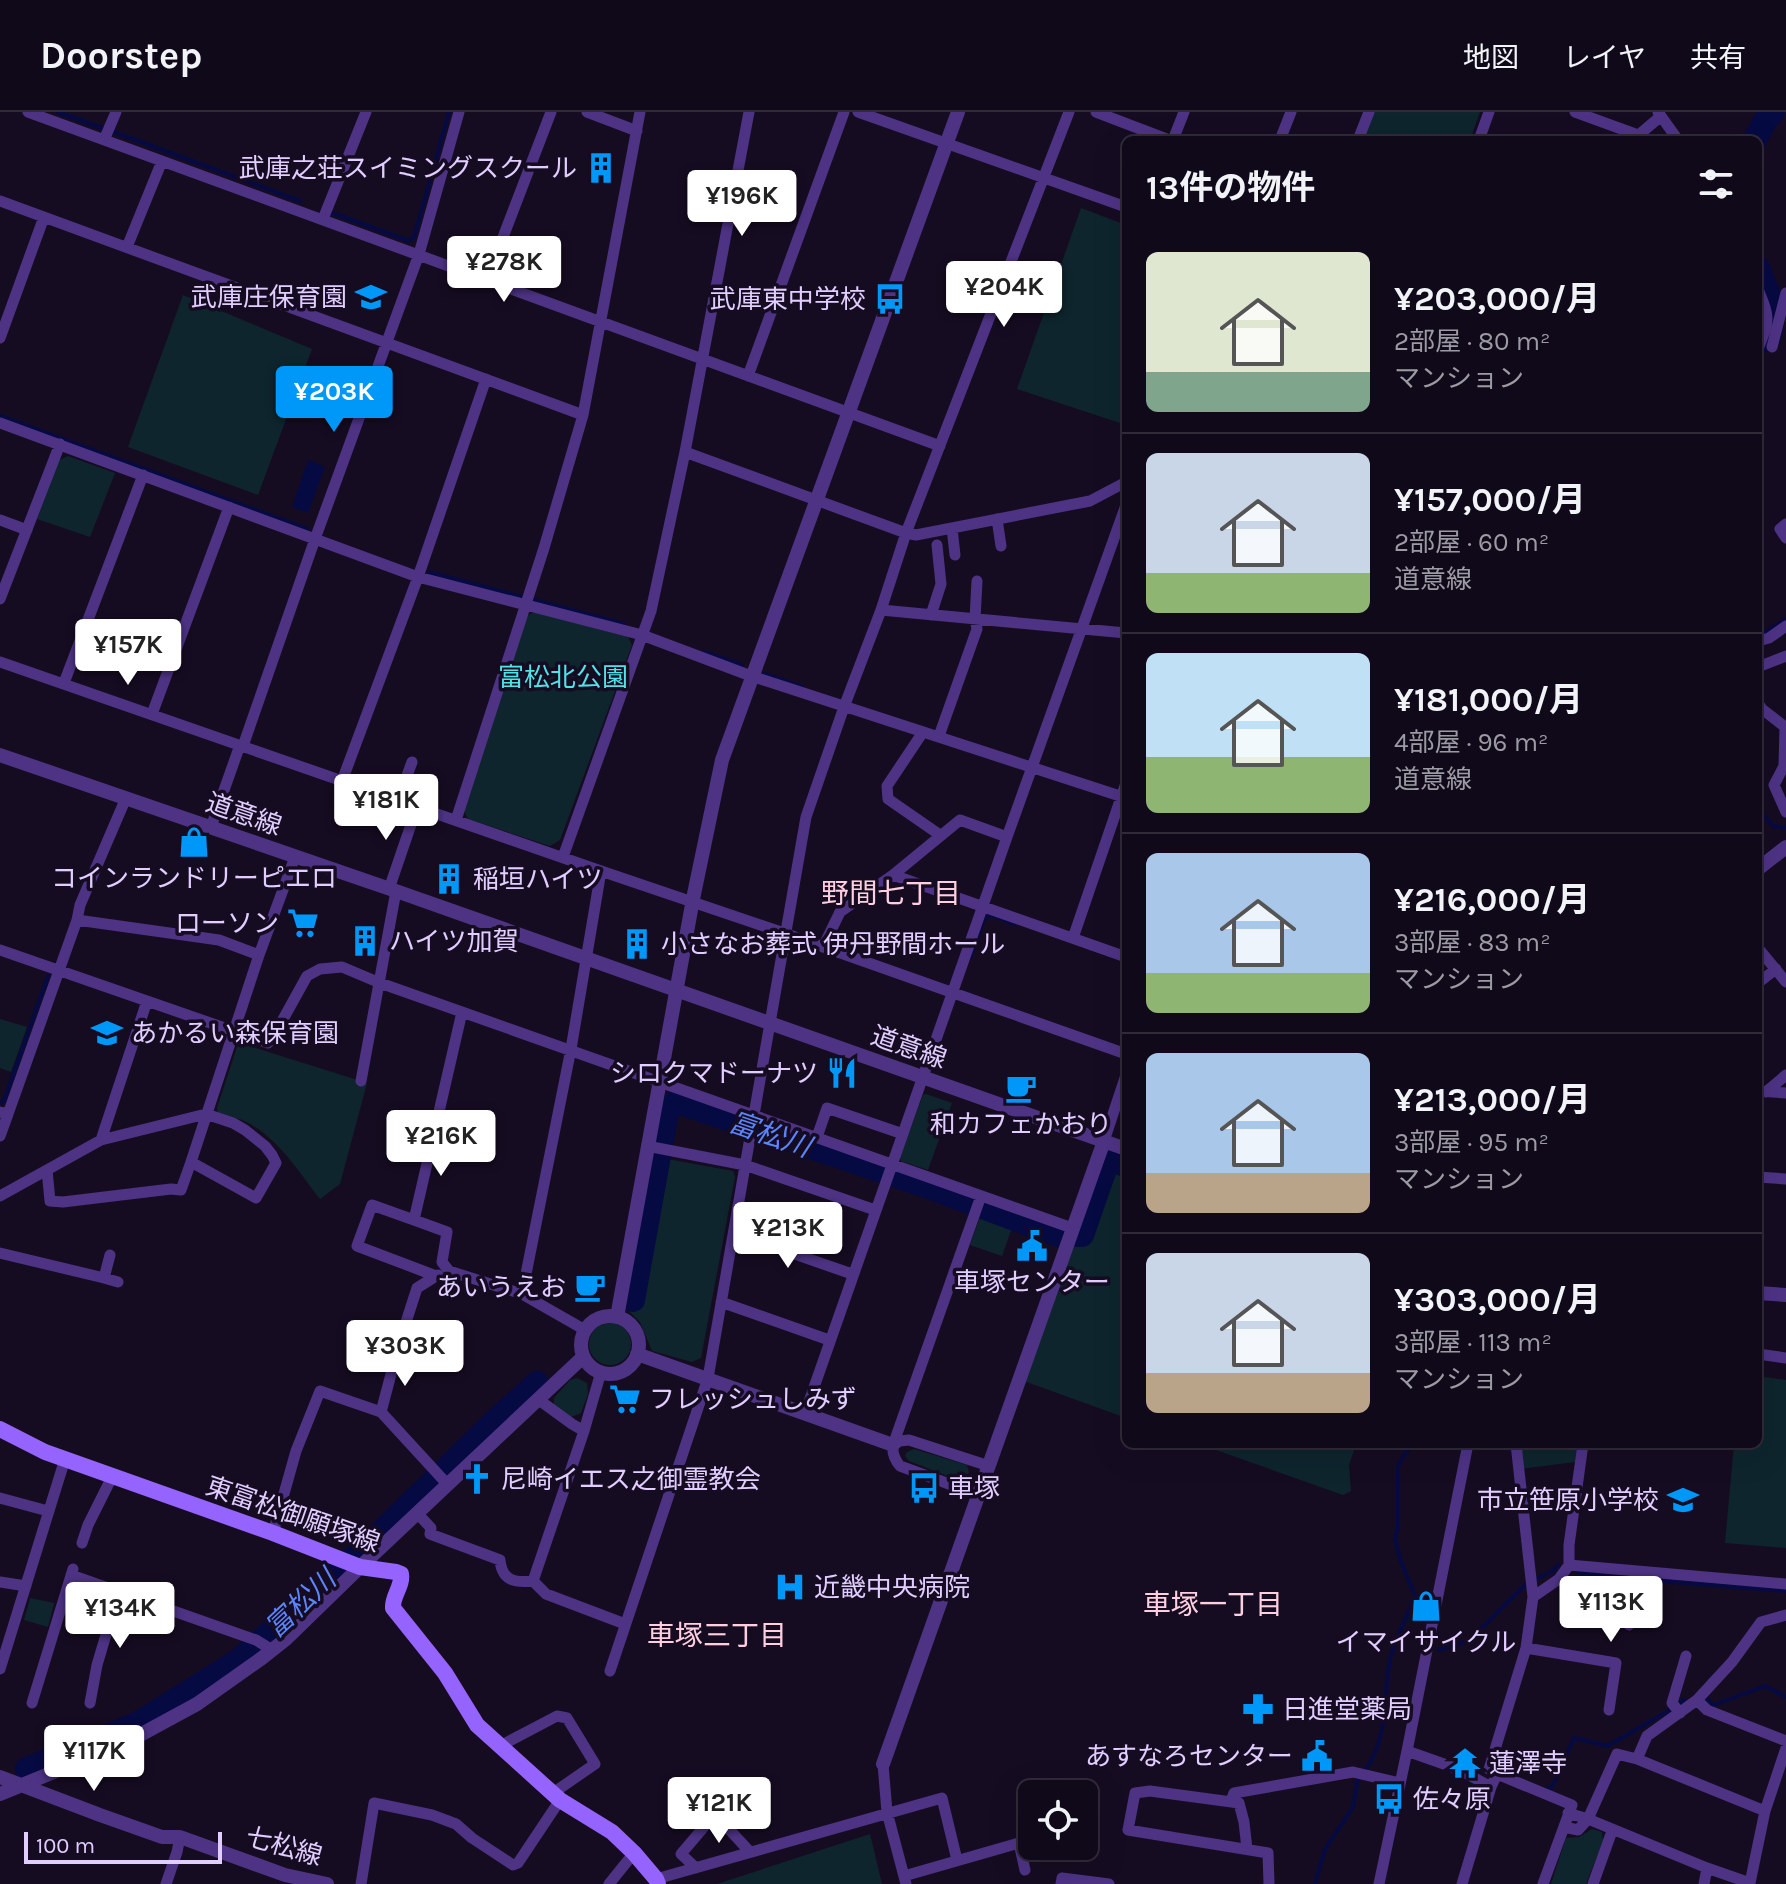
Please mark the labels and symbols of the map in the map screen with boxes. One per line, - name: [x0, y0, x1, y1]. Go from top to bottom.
- building icon: 武庫之荘スイミングスクール: [584, 151, 618, 185]
- place label: 武庫之荘スイミングスクール: [239, 153, 577, 184]
- pin: ¥196K: [686, 170, 798, 238]
- pin: ¥278K: [448, 236, 560, 304]
- pin: ¥204K: [948, 261, 1060, 329]
- school or university icon: 武庫庄保育園: [354, 280, 388, 314]
- place label: 武庫庄保育園: [191, 282, 347, 313]
- bus stop icon: 武庫東中学校: [873, 282, 907, 316]
- place label: 武庫東中学校: [710, 284, 866, 315]
- pin: ¥203K: [278, 366, 390, 434]
- pin: ¥157K: [72, 619, 184, 687]
- park label: 富松北公園: [498, 662, 628, 693]
- pin: ¥181K: [330, 774, 442, 842]
- street label: 道意線: [202, 787, 286, 842]
- shop icon: コインランドリーピエロ: [177, 825, 211, 859]
- building icon: 稲垣ハイツ: [432, 862, 466, 896]
- place label: コインランドリーピエロ: [51, 863, 337, 894]
- place label: 稲垣ハイツ: [473, 864, 602, 895]
- district label: 野間七丁目: [821, 877, 961, 910]
- supermarket icon: ローソン: [286, 906, 320, 940]
- place label: ローソン: [175, 908, 279, 939]
- building icon: ハイツ加賀: [348, 924, 382, 958]
- place label: ハイツ加賀: [389, 926, 518, 957]
- building icon: 小さなお葬式 伊丹野間ホール: [620, 927, 654, 961]
- place label: 小さなお葬式 伊丹野間ホール: [661, 929, 1005, 960]
- school or university icon: あかるい森保育園: [90, 1016, 124, 1050]
- place label: あかるい森保育園: [131, 1018, 339, 1049]
- street label: 道意線: [867, 1020, 951, 1075]
- restaurant icon: シロクマドーナツ: [825, 1056, 859, 1090]
- place label: シロクマドーナツ: [610, 1058, 818, 1089]
- cafe icon: 和カフェかおり: [1004, 1071, 1038, 1105]
- water label: 富松川: [725, 1105, 818, 1165]
- place label: 和カフェかおり: [930, 1109, 1112, 1140]
- pin: ¥216K: [385, 1110, 497, 1178]
- pin: ¥213K: [732, 1202, 844, 1270]
- public building icon: 車塚センター: [1015, 1229, 1049, 1263]
- place label: 車塚センター: [954, 1267, 1110, 1298]
- cafe icon: あいうえお: [573, 1270, 607, 1304]
- place label: あいうえお: [436, 1272, 566, 1303]
- pin: ¥303K: [349, 1320, 461, 1388]
- supermarket icon: フレッシュしみず: [608, 1382, 642, 1416]
- place label: フレッシュしみず: [649, 1384, 857, 1415]
- church icon: 尼崎イエス之御霊教会: [460, 1462, 494, 1496]
- place label: 尼崎イエス之御霊教会: [501, 1464, 761, 1495]
- street label: 東富松御願塚線: [202, 1470, 384, 1559]
- bus stop icon: 車塚: [907, 1471, 941, 1505]
- place label: 車塚: [948, 1473, 1000, 1504]
- school or university icon: 市立笹原小学校: [1666, 1483, 1700, 1517]
- place label: 市立笹原小学校: [1477, 1485, 1659, 1516]
- water label: 富松川: [258, 1561, 344, 1644]
- hospital icon: 近畿中央病院: [773, 1570, 807, 1604]
- place label: 近畿中央病院: [814, 1572, 970, 1603]
- pin: ¥113K: [1555, 1576, 1667, 1644]
- pin: ¥134K: [64, 1582, 176, 1650]
- district label: 車塚一丁目: [1143, 1588, 1283, 1621]
- shop icon: イマイサイクル: [1409, 1589, 1443, 1623]
- district label: 車塚三丁目: [647, 1619, 787, 1652]
- place label: イマイサイクル: [1336, 1627, 1516, 1658]
- pharmacy icon: 日進堂薬局: [1241, 1692, 1275, 1726]
- place label: 日進堂薬局: [1282, 1694, 1412, 1725]
- pin: ¥117K: [38, 1725, 150, 1793]
- public building icon: あすなろセンター: [1300, 1739, 1334, 1773]
- place label: あすなろセンター: [1085, 1741, 1293, 1772]
- temple icon: 蓮澤寺: [1448, 1746, 1482, 1780]
- place label: 蓮澤寺: [1489, 1748, 1567, 1779]
- pin: ¥121K: [663, 1777, 775, 1845]
- bus stop icon: 佐々原: [1372, 1782, 1406, 1816]
- place label: 佐々原: [1413, 1784, 1491, 1815]
- street label: 七松線: [242, 1821, 326, 1872]
- scale bar: [24, 1828, 222, 1864]

